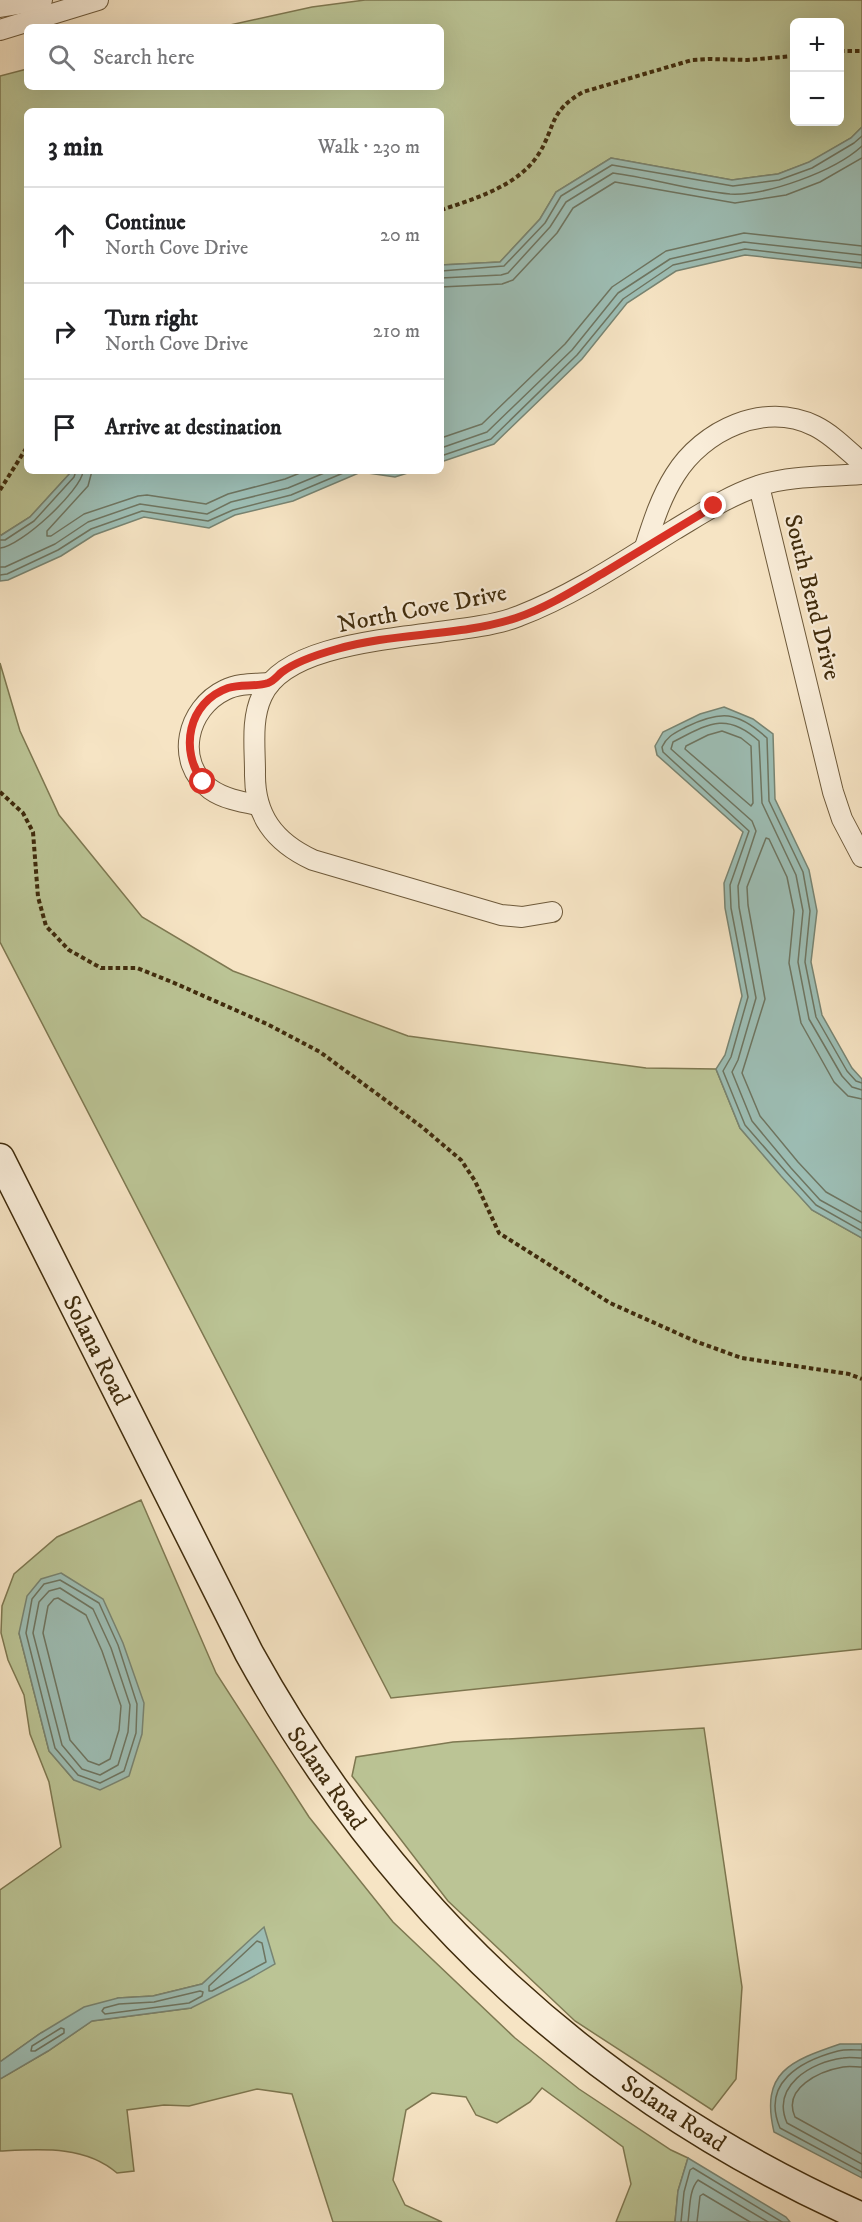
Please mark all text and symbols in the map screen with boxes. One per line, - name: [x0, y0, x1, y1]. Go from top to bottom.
- map controls: [790, 18, 844, 126]
- button: +: [790, 18, 844, 72]
- search box: [24, 24, 444, 90]
- icon: search: [45, 41, 78, 74]
- text: Search here: [93, 44, 195, 71]
- button: −: [790, 72, 844, 126]
- text: 3 min: [48, 131, 103, 164]
- text: Walk · 230 m: [318, 135, 420, 160]
- text: Continue: [105, 209, 186, 236]
- icon: ahead: [48, 219, 81, 252]
- text: 20 m: [380, 223, 420, 248]
- text: North Cove Drive: [105, 236, 248, 261]
- text: Turn right: [105, 305, 198, 332]
- icon: right: [48, 315, 81, 348]
- text: 210 m: [373, 319, 420, 344]
- text: North Cove Drive: [105, 332, 248, 357]
- icon: arrive: [48, 411, 81, 444]
- text: Arrive at destination: [105, 414, 282, 441]
- route end: [700, 492, 726, 518]
- street label: South Bend Drive: [777, 511, 847, 683]
- street label: North Cove Drive: [335, 578, 509, 640]
- route start: [189, 768, 215, 794]
- street label: Solana Road: [56, 1291, 137, 1410]
- street label: Solana Road: [280, 1721, 373, 1836]
- street label: Solana Road: [615, 2069, 732, 2159]

